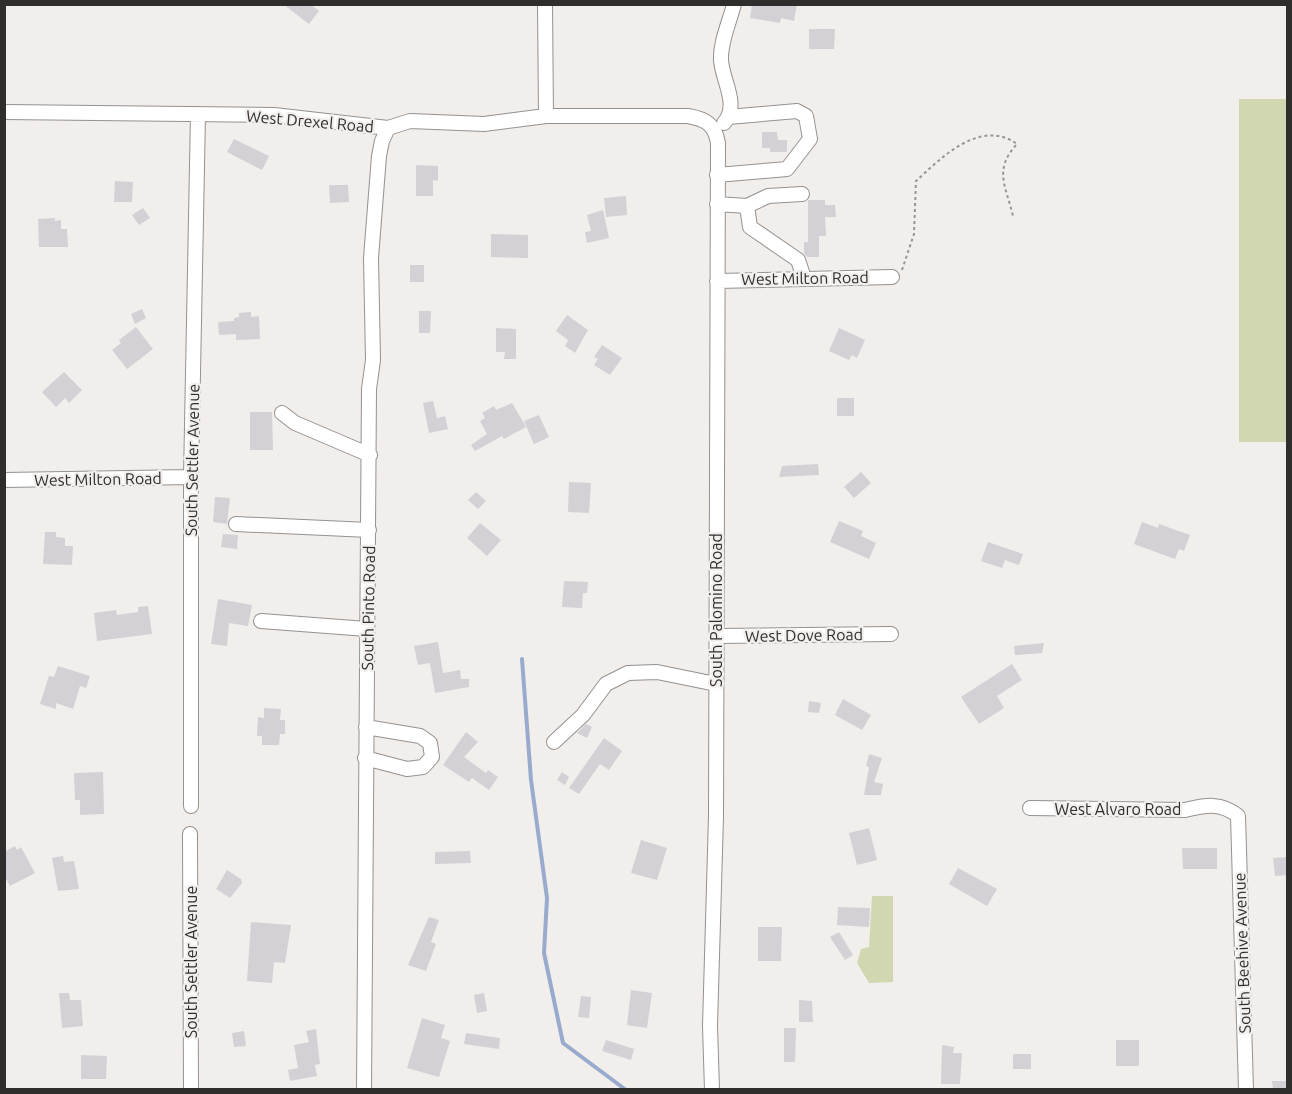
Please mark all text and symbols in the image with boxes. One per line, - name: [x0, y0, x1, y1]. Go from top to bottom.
- street label: West Drexel Road: [245, 106, 375, 136]
- street label: West Milton Road: [741, 268, 869, 288]
- street label: South Settler Avenue: [182, 384, 202, 536]
- street label: West Milton Road: [34, 469, 162, 489]
- street label: South Palomino Road: [707, 533, 725, 687]
- street label: South Pinto Road: [358, 545, 378, 671]
- street label: West Dove Road: [745, 625, 863, 645]
- street label: West Alvaro Road: [1055, 800, 1181, 818]
- street label: South Beehive Avenue: [1230, 872, 1254, 1034]
- street label: South Settler Avenue: [182, 886, 200, 1038]

